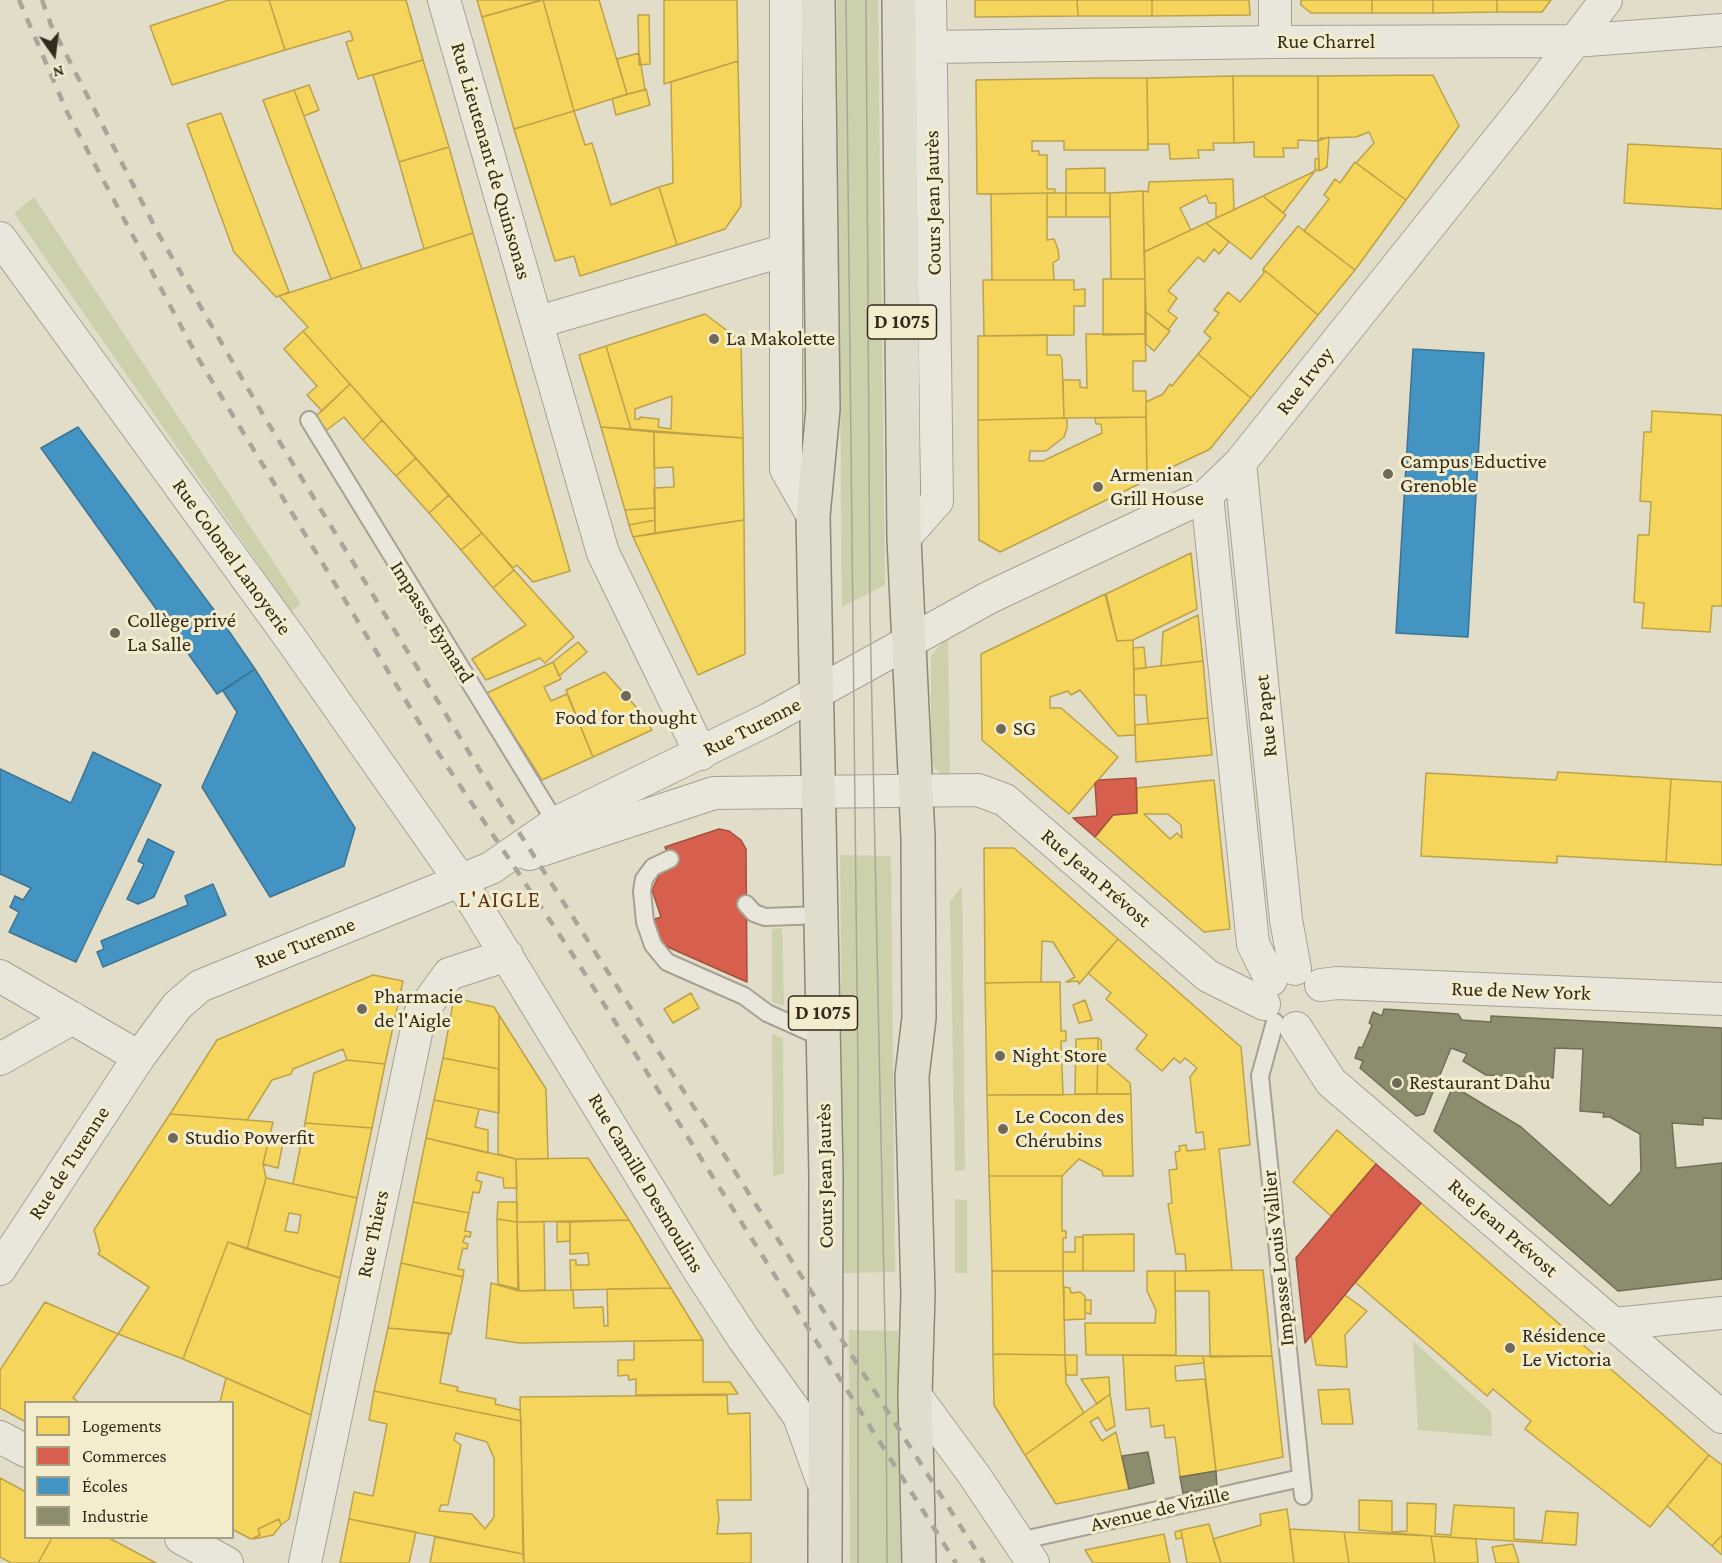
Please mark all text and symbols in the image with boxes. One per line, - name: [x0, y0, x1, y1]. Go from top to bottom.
- north arrow: [24, 24, 84, 84]
- street label: Rue Charrel: [1277, 29, 1375, 55]
- street label: Rue Lieutenant de Quinsonas: [445, 40, 537, 282]
- text: N: [51, 62, 66, 82]
- street label: Cours Jean Jaurès: [919, 130, 947, 276]
- road number: D 1075: [868, 305, 936, 339]
- place label: La Makolette: [726, 326, 835, 352]
- marker: La Makolette: [707, 332, 721, 346]
- street label: Rue Irvoy: [1271, 342, 1339, 420]
- place label: Campus Eductive Grenoble: [1400, 449, 1547, 499]
- place label: Armenian Grill House: [1110, 462, 1204, 512]
- marker: Campus Eductive Grenoble: [1381, 467, 1395, 481]
- street label: Rue Colonel Lanoyerie: [167, 474, 297, 640]
- marker: Armenian Grill House: [1091, 480, 1105, 494]
- street label: Impasse Eymard: [384, 556, 480, 688]
- place label: Collège privé La Salle: [127, 608, 236, 658]
- marker: Collège privé La Salle: [108, 626, 122, 640]
- street label: Rue Papet: [1249, 673, 1283, 759]
- marker: Food for thought: [619, 689, 633, 703]
- street label: Rue Turenne: [699, 692, 805, 762]
- place label: Food for thought: [555, 705, 697, 731]
- place label: SG: [1013, 716, 1036, 742]
- marker: SG: [994, 722, 1008, 736]
- street label: Rue Jean Prévost: [1036, 823, 1156, 933]
- district label: L'AIGLE: [459, 887, 541, 913]
- street label: Rue Turenne: [251, 911, 359, 975]
- street label: Rue de New York: [1451, 976, 1591, 1006]
- place label: Pharmacie de l'Aigle: [374, 984, 463, 1034]
- road number: D 1075: [788, 996, 858, 1030]
- marker: Pharmacie de l'Aigle: [355, 1002, 369, 1016]
- place label: Night Store: [1012, 1043, 1107, 1069]
- marker: Night Store: [993, 1049, 1007, 1063]
- place label: Restaurant Dahu: [1409, 1070, 1551, 1096]
- marker: Restaurant Dahu: [1390, 1076, 1404, 1090]
- street label: Rue Camille Desmoulins: [582, 1089, 710, 1277]
- street label: Rue de Turenne: [23, 1101, 115, 1225]
- street label: Cours Jean Jaurès: [811, 1103, 839, 1249]
- place label: Le Cocon des Chérubins: [1015, 1104, 1124, 1154]
- marker: Le Cocon des Chérubins: [996, 1122, 1010, 1136]
- place label: Studio Powerfit: [185, 1125, 314, 1151]
- marker: Studio Powerfit: [166, 1131, 180, 1145]
- street label: Impasse Louis Vallier: [1256, 1169, 1300, 1347]
- street label: Rue Jean Prévost: [1443, 1173, 1563, 1283]
- street label: Rue Thiers: [351, 1188, 395, 1280]
- place label: Résidence Le Victoria: [1522, 1323, 1611, 1373]
- marker: Résidence Le Victoria: [1503, 1341, 1517, 1355]
- legend: [24, 1401, 234, 1539]
- text: Logements: [82, 1416, 161, 1436]
- text: Commerces: [82, 1446, 167, 1466]
- text: Écoles: [82, 1476, 128, 1496]
- street label: Avenue de Vizille: [1088, 1481, 1232, 1537]
- text: Industrie: [82, 1506, 148, 1526]

